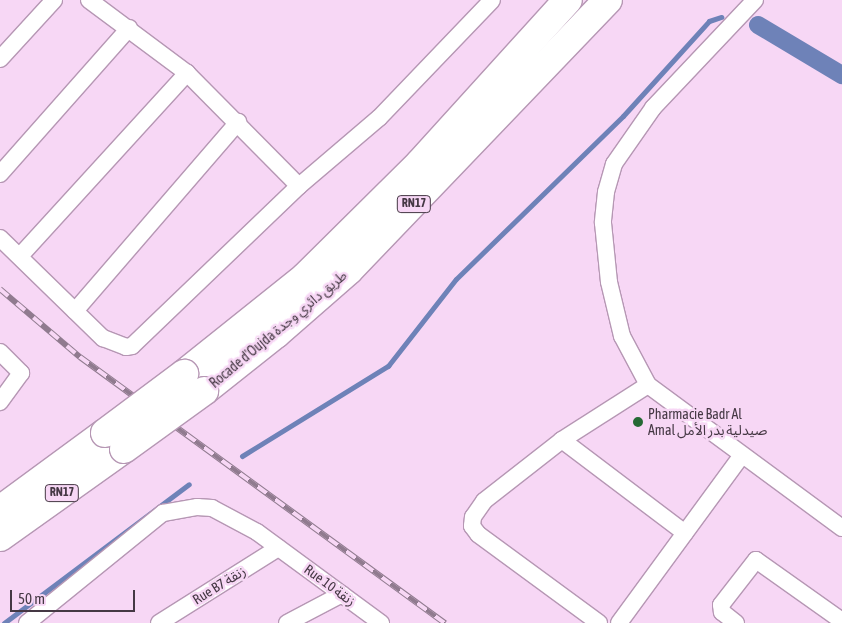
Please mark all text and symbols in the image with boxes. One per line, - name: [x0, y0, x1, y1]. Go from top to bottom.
- road number: RN17: [396, 194, 432, 213]
- street label: Rocade d'Oujda طريق دائري وجدة: [206, 267, 350, 391]
- place label: Pharmacie Badr Al Amal صيدلية بدر الأمل: [648, 406, 767, 438]
- marker: Pharmacie Badr Al Amal صيدلية بدر الأمل: [632, 416, 644, 428]
- road number: RN17: [44, 483, 80, 502]
- street label: Rue 10 زنقة: [301, 561, 359, 609]
- street label: Rue B7 زنقة: [189, 562, 249, 608]
- scale bar: [12, 580, 138, 612]
- text: 50 m: [18, 590, 45, 607]

